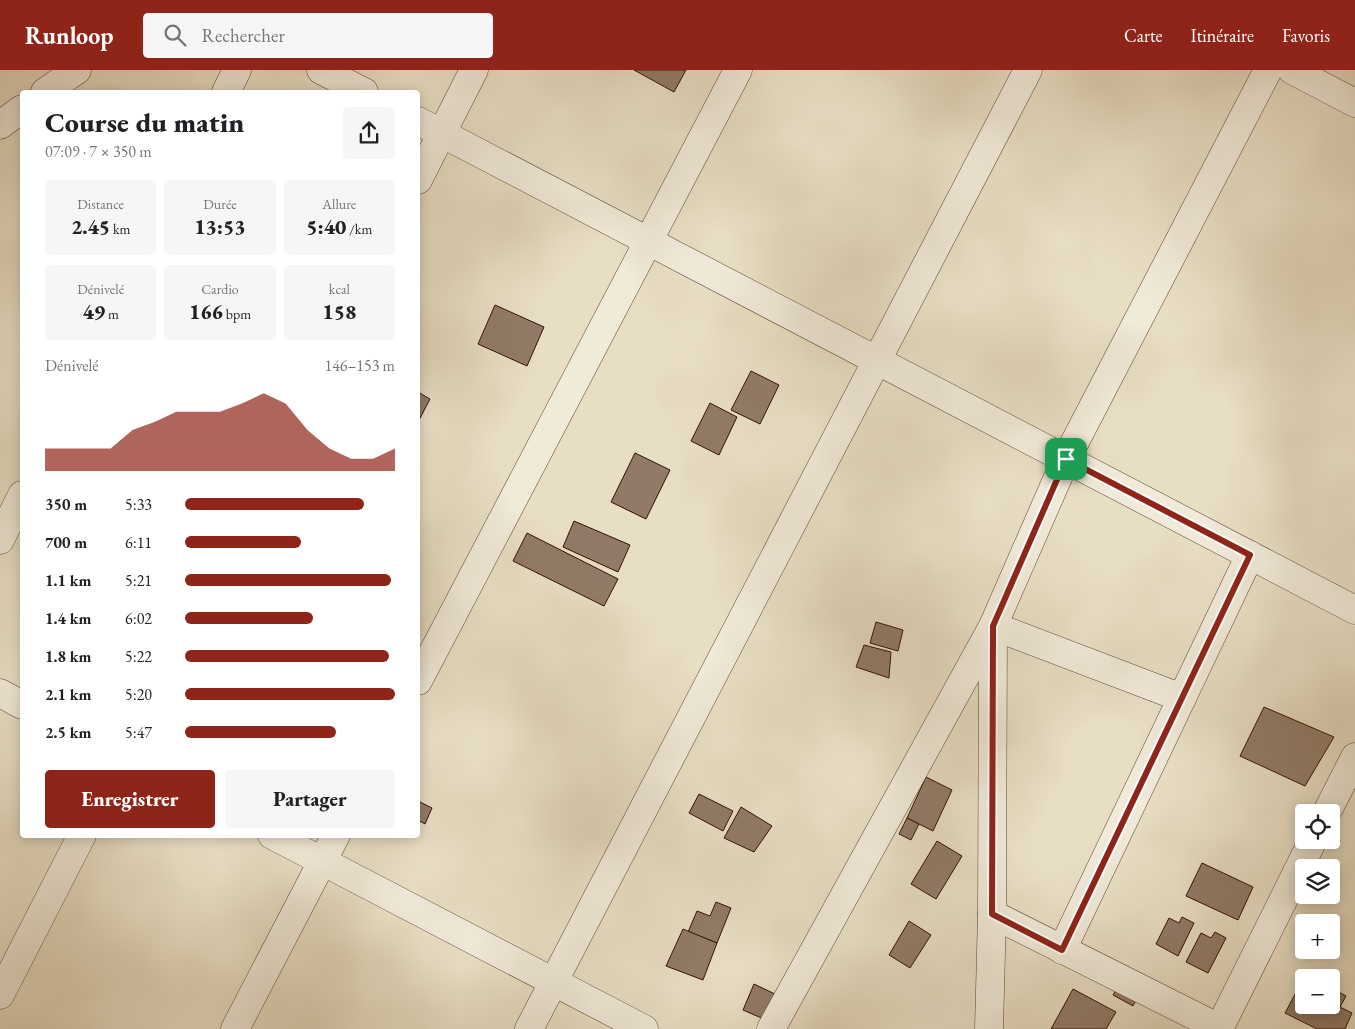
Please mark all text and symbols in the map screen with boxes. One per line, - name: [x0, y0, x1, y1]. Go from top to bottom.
- search box: [143, 13, 493, 58]
- text: Runloop: [25, 20, 113, 51]
- icon: search: [161, 21, 189, 49]
- text: Rechercher: [201, 23, 285, 48]
- text: Carte: [1124, 24, 1163, 47]
- text: Itinéraire: [1191, 24, 1254, 47]
- text: Favoris: [1282, 24, 1330, 47]
- text: Course du matin: [45, 104, 244, 140]
- button: share: [343, 107, 395, 159]
- text: 07:09 · 7 × 350 m: [45, 141, 152, 162]
- text: Distance: [77, 195, 124, 213]
- text: Durée: [203, 195, 237, 213]
- text: Allure: [322, 195, 356, 213]
- text: 2.45: [71, 213, 110, 240]
- text: 13:53: [194, 213, 246, 240]
- text: 5:40: [306, 213, 346, 240]
- text: km: [110, 220, 130, 238]
- text: /km: [346, 220, 372, 238]
- text: Dénivelé: [77, 280, 124, 298]
- text: Cardio: [201, 280, 239, 298]
- text: kcal: [329, 280, 350, 298]
- text: 49: [82, 298, 105, 325]
- text: 166: [189, 298, 223, 325]
- text: 158: [322, 298, 356, 325]
- text: m: [105, 305, 119, 323]
- text: bpm: [223, 305, 251, 323]
- text: Dénivelé: [45, 355, 99, 376]
- text: 146–153 m: [324, 355, 395, 376]
- pin: [1045, 438, 1087, 480]
- icon: arrive: [1052, 445, 1080, 473]
- text: 350 m: [45, 494, 87, 515]
- text: 5:33: [125, 494, 152, 515]
- text: 700 m: [45, 532, 87, 553]
- text: 6:11: [125, 532, 152, 553]
- text: 1.1 km: [45, 570, 91, 591]
- text: 5:21: [125, 570, 152, 591]
- text: 1.4 km: [45, 608, 91, 629]
- text: 6:02: [125, 608, 152, 629]
- text: 1.8 km: [45, 646, 91, 667]
- text: 5:22: [125, 646, 152, 667]
- text: 2.1 km: [45, 684, 91, 705]
- text: 5:20: [125, 684, 152, 705]
- text: 2.5 km: [45, 722, 91, 743]
- text: 5:47: [125, 722, 152, 743]
- button: Enregistrer: [45, 770, 215, 828]
- button: Partager: [225, 770, 395, 828]
- map controls: [1295, 804, 1340, 1014]
- button: locate: [1295, 804, 1340, 849]
- button: layers: [1295, 859, 1340, 904]
- button: +: [1295, 914, 1340, 959]
- button: −: [1295, 969, 1340, 1014]

